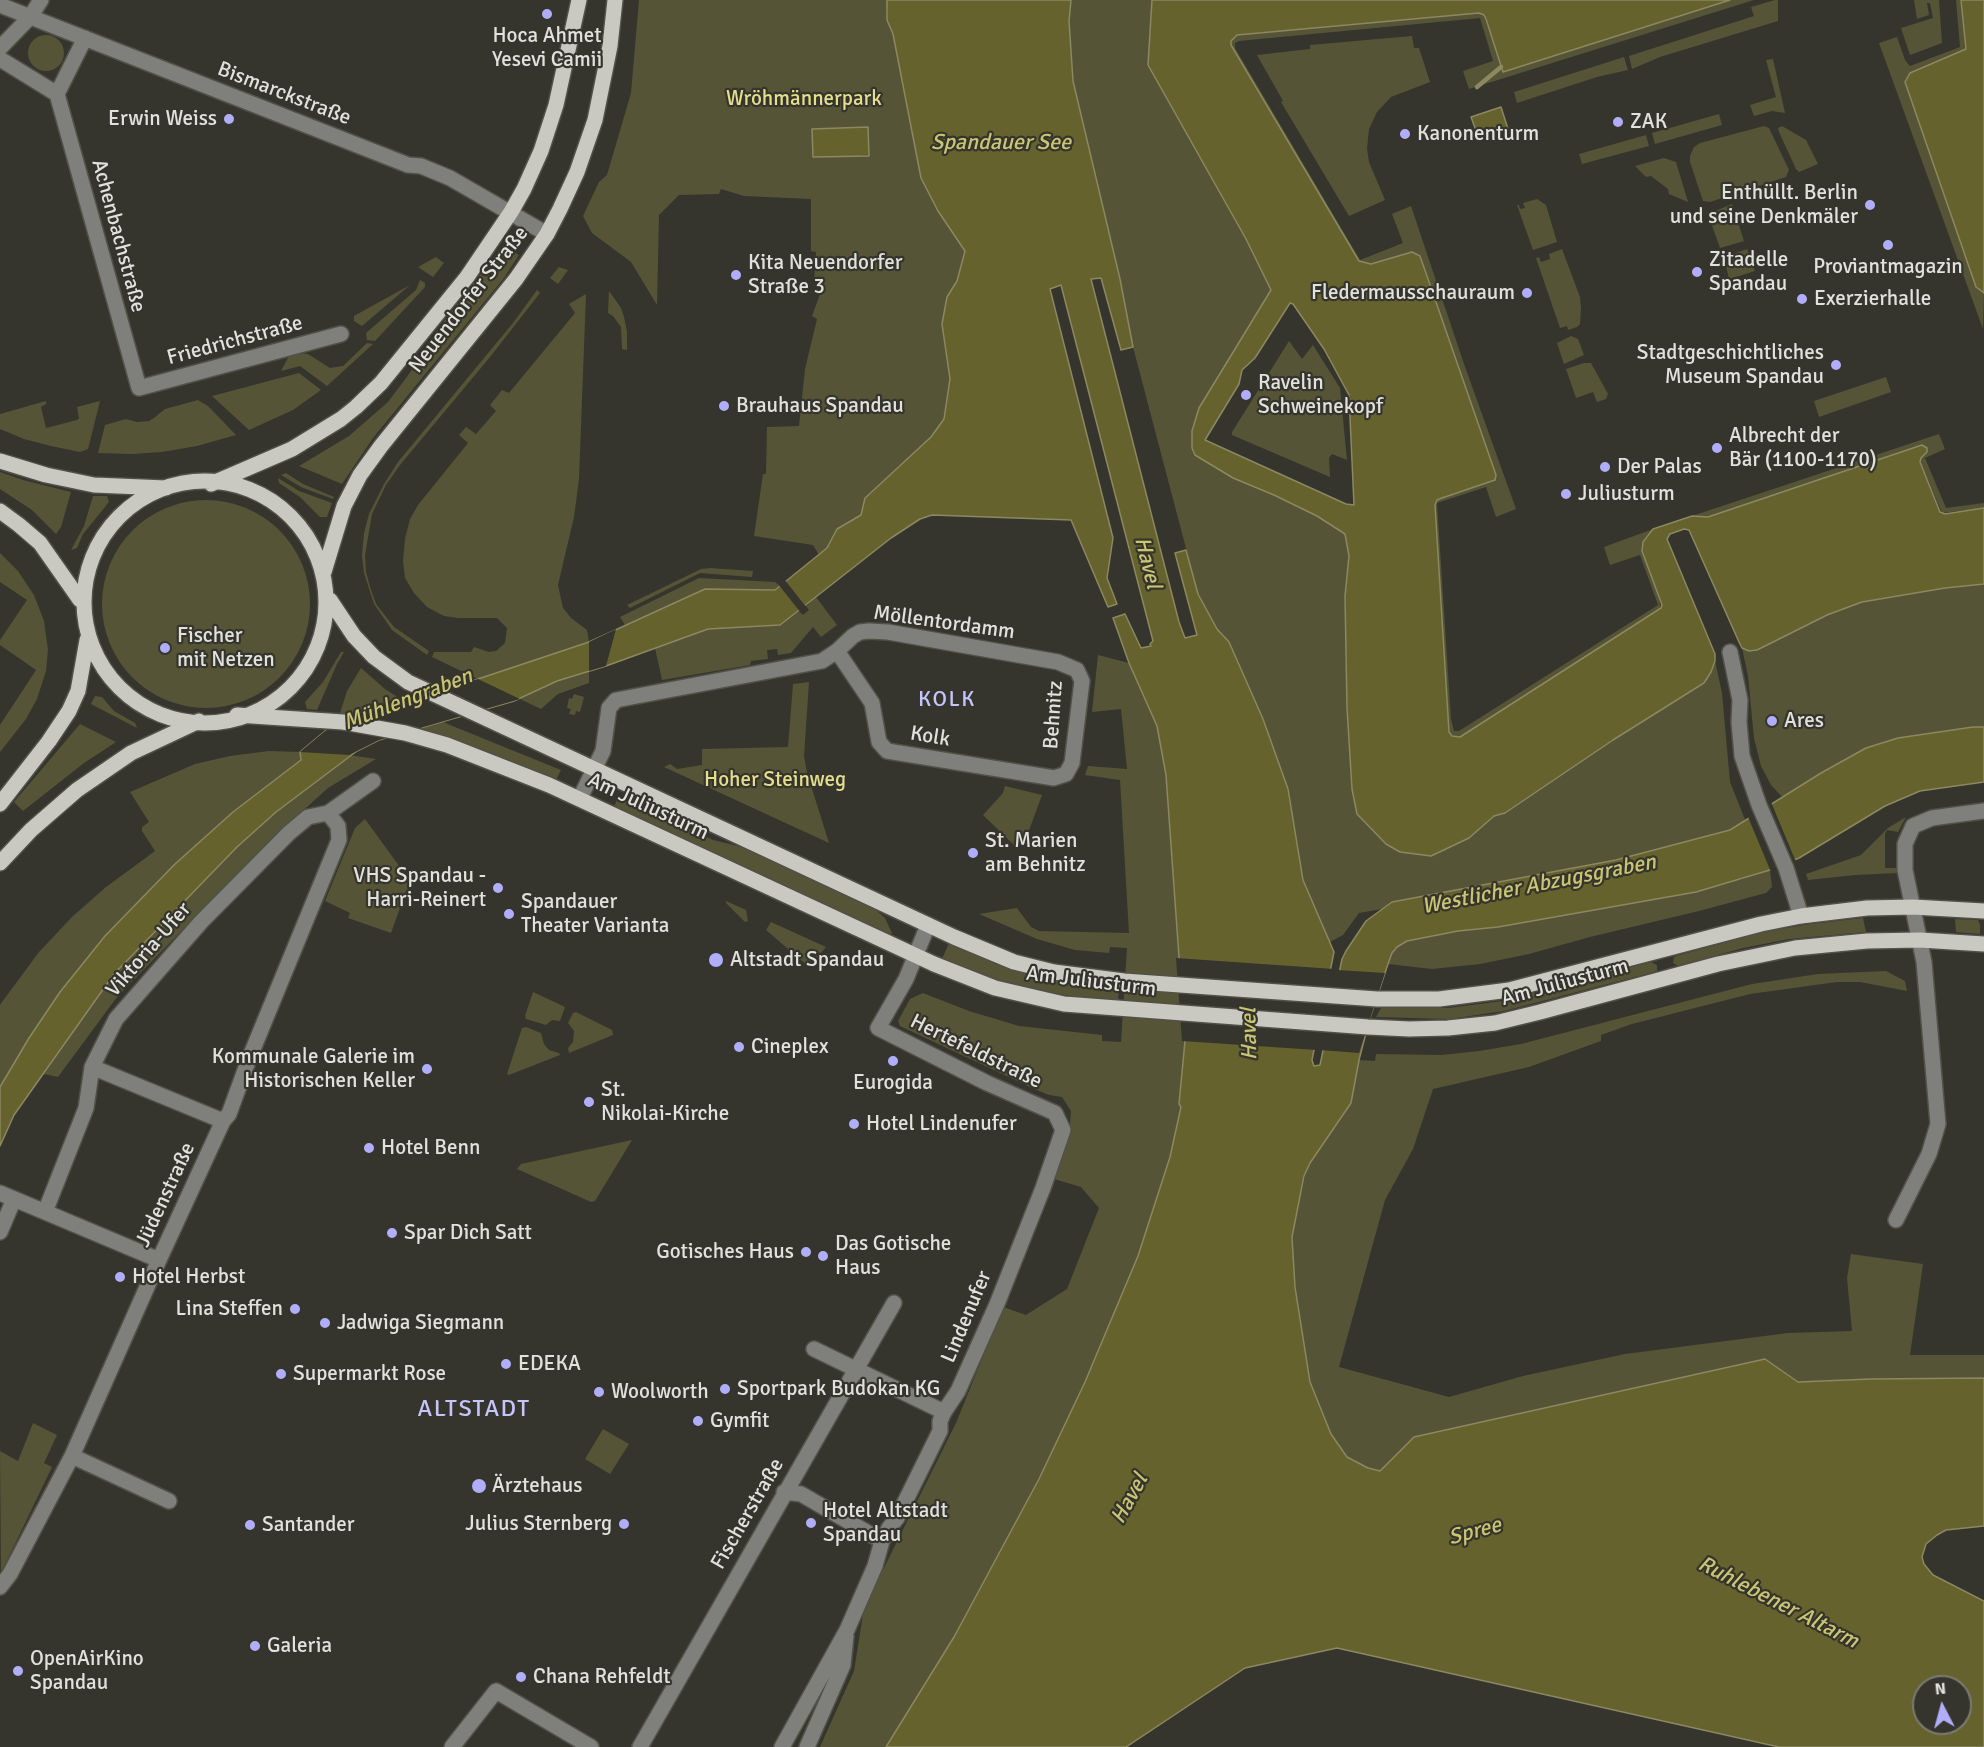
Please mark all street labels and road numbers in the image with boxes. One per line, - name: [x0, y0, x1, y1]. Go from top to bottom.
- street label: Bismarckstraße: [214, 57, 354, 131]
- street label: Achenbachstraße: [85, 157, 151, 315]
- street label: Neuendorfer Straße: [404, 222, 534, 378]
- street label: Friedrichstraße: [164, 311, 306, 371]
- street label: Möllentordamm: [872, 601, 1016, 645]
- street label: Behnitz: [1039, 680, 1069, 750]
- street label: Kolk: [908, 721, 952, 753]
- street label: Am Juliusturm: [583, 768, 713, 846]
- street label: Viktoria-Ufer: [101, 898, 197, 1002]
- street label: Am Juliusturm: [1499, 954, 1631, 1012]
- street label: Am Juliusturm: [1025, 962, 1157, 1002]
- street label: Hertefeldstraße: [906, 1009, 1046, 1095]
- street label: Jüdenstraße: [131, 1139, 201, 1251]
- street label: Lindenufer: [936, 1267, 998, 1367]
- street label: Fischerstraße: [706, 1454, 790, 1574]

